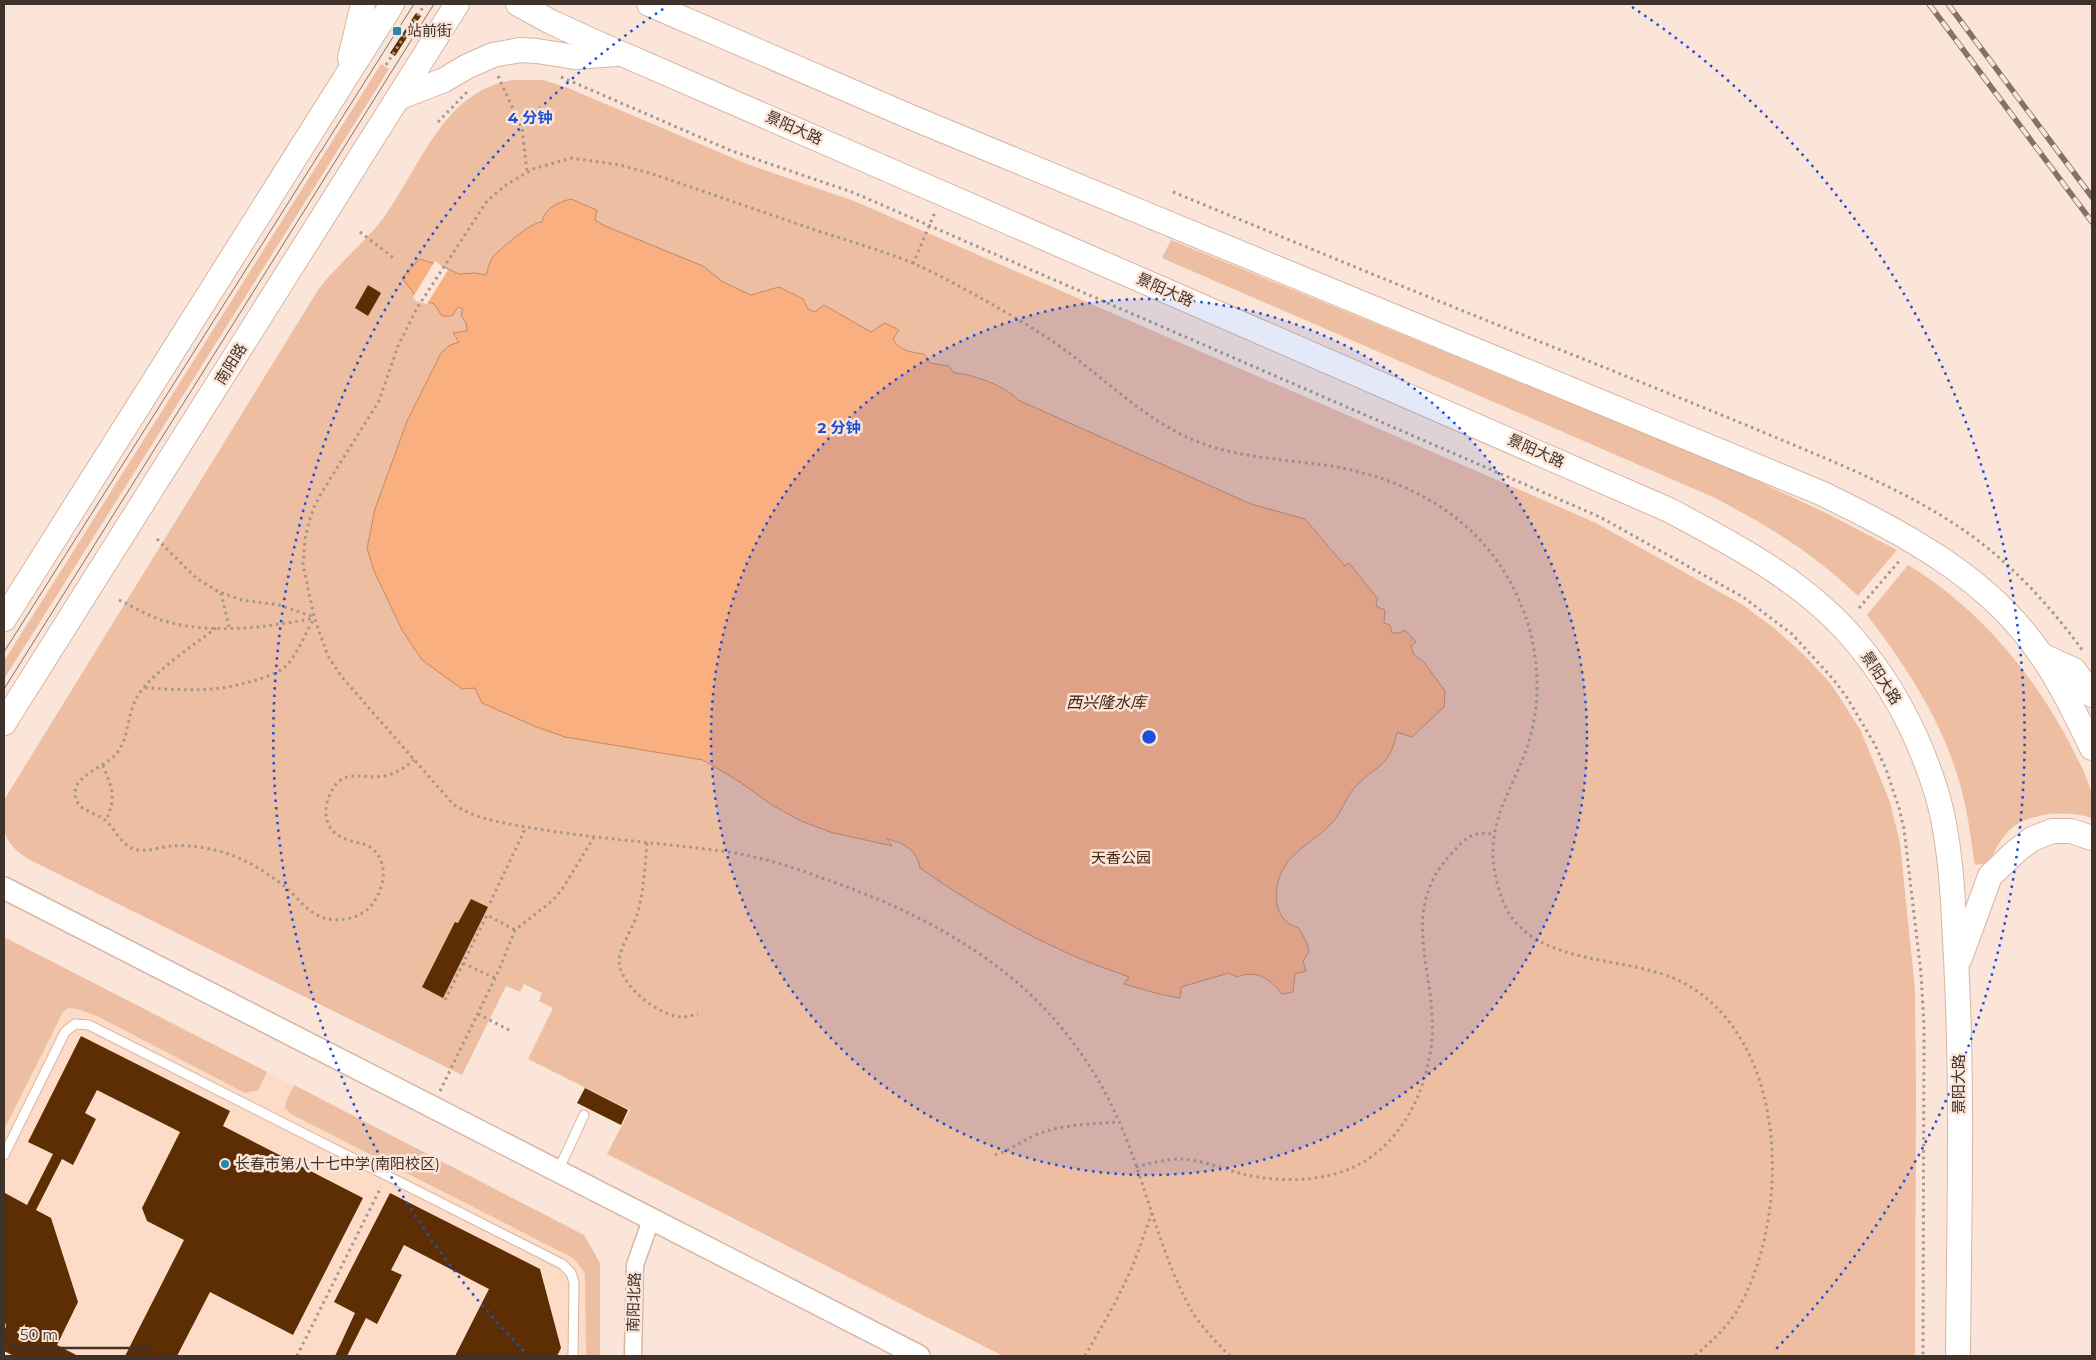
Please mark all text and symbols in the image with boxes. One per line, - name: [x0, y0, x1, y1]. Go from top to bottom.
- place label: 站前街: [407, 21, 452, 40]
- marker: 站前街: [391, 25, 403, 37]
- street label: 景阳大路: [763, 107, 825, 148]
- text: 4 分钟: [508, 108, 552, 127]
- street label: 景阳大路: [1134, 269, 1196, 310]
- street label: 南阳路: [211, 340, 251, 388]
- text: 2 分钟: [817, 418, 861, 437]
- street label: 景阳大路: [1505, 430, 1567, 471]
- street label: 景阳大路: [1857, 647, 1906, 708]
- water label: 西兴隆水库: [1066, 693, 1149, 712]
- centre of rings: [1140, 728, 1158, 746]
- park label: 天香公园: [1091, 848, 1151, 867]
- street label: 景阳大路: [1949, 1054, 1968, 1114]
- place label: 长春市第八十七中学(南阳校区): [235, 1154, 440, 1173]
- marker: 长春市第八十七中学(南阳校区): [219, 1158, 231, 1170]
- street label: 南阳北路: [623, 1272, 644, 1332]
- scale bar: [12, 1318, 150, 1350]
- text: 50 m: [20, 1325, 58, 1344]

